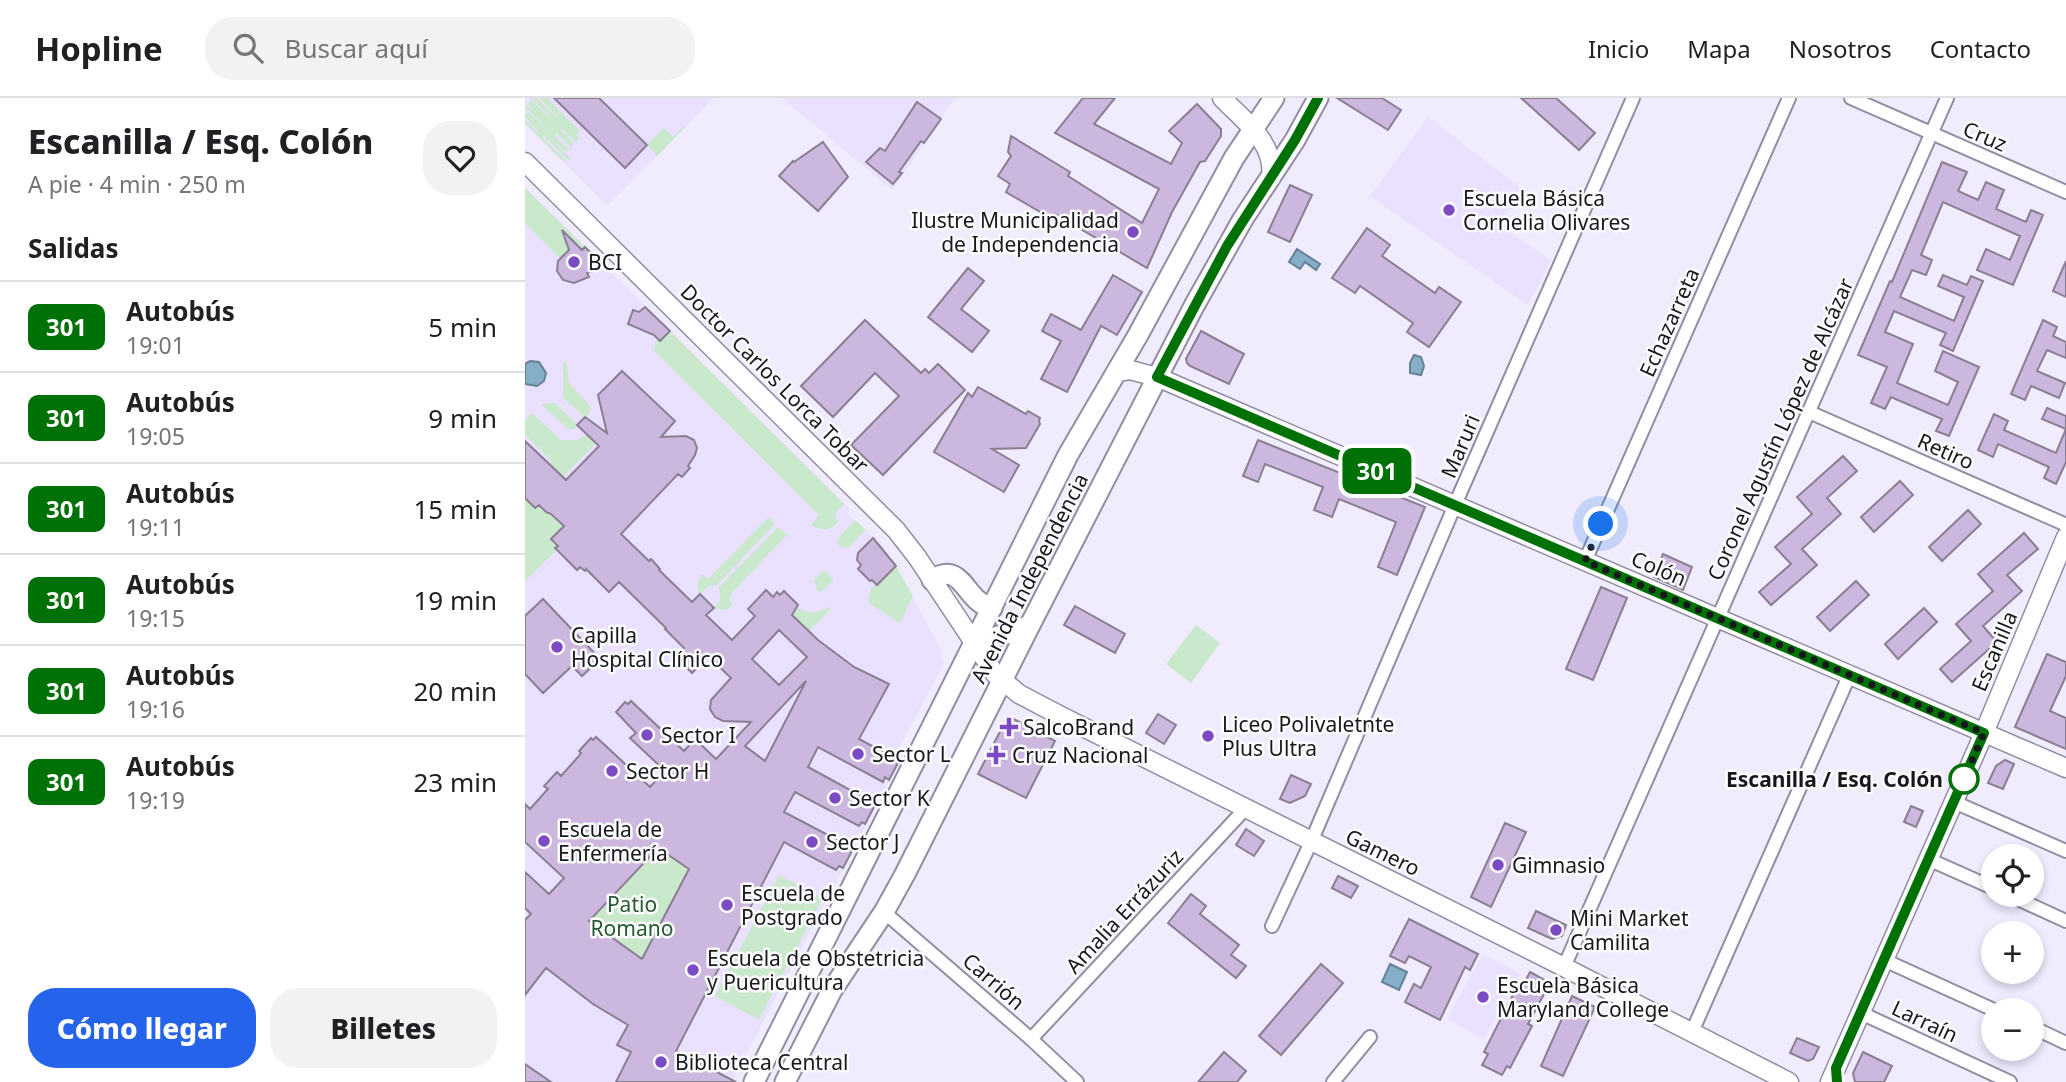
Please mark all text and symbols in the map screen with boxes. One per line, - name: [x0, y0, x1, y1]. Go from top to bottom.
- search box: [205, 17, 695, 80]
- text: Hopline: [35, 26, 163, 71]
- icon: search: [229, 29, 267, 67]
- text: Buscar aquí: [285, 30, 428, 66]
- text: Inicio: [1588, 32, 1649, 65]
- text: Mapa: [1687, 32, 1751, 65]
- text: Nosotros: [1789, 32, 1892, 65]
- text: Contacto: [1930, 32, 2031, 65]
- street label: Cruz: [1959, 114, 2011, 158]
- text: Escanilla / Esq. Colón: [28, 119, 373, 164]
- button: heart: [423, 121, 497, 195]
- text: A pie · 4 min · 250 m: [28, 168, 246, 200]
- place label: Escuela Básica Cornelia Olivares: [1463, 184, 1630, 236]
- marker: Escuela Básica Cornelia Olivares: [1441, 202, 1457, 218]
- place label: Ilustre Municipalidad de Independencia: [911, 206, 1119, 258]
- marker: Ilustre Municipalidad de Independencia: [1125, 224, 1141, 240]
- text: Salidas: [28, 230, 118, 266]
- place label: BCI: [588, 248, 622, 276]
- marker: BCI: [566, 254, 582, 270]
- street label: Echazarreta: [1633, 263, 1705, 381]
- street label: Coronel Agustín López de Alcázar: [1700, 273, 1860, 585]
- street label: Doctor Carlos Lorca Tobar: [675, 278, 875, 478]
- text: Autobús: [126, 293, 235, 329]
- text: 5 min: [428, 309, 497, 345]
- text: 301: [46, 310, 87, 343]
- text: 19:01: [126, 329, 185, 361]
- text: Autobús: [126, 384, 235, 420]
- text: 9 min: [428, 400, 497, 436]
- text: 301: [46, 401, 87, 434]
- street label: Maruri: [1434, 410, 1486, 482]
- text: 19:05: [126, 420, 185, 452]
- street label: Retiro: [1913, 426, 1979, 476]
- line badge: 301: [1337, 448, 1417, 494]
- text: 301: [1356, 454, 1398, 487]
- street label: Avenida Independencia: [964, 468, 1094, 688]
- text: Autobús: [126, 475, 235, 511]
- text: 15 min: [413, 491, 497, 527]
- text: 301: [46, 492, 87, 525]
- your location: [1583, 506, 1618, 541]
- text: 19:11: [126, 511, 185, 543]
- street label: Colón: [1627, 544, 1691, 592]
- text: Autobús: [126, 566, 235, 602]
- text: 19 min: [413, 582, 497, 618]
- text: 301: [46, 583, 87, 616]
- text: 19:15: [126, 602, 185, 634]
- street label: Escanilla: [1965, 607, 2023, 695]
- place label: Capilla Hospital Clínico: [571, 621, 723, 673]
- marker: Capilla Hospital Clínico: [549, 639, 565, 655]
- text: Autobús: [126, 657, 235, 693]
- text: 20 min: [413, 673, 497, 709]
- text: 301: [46, 674, 87, 707]
- text: 19:16: [126, 693, 185, 725]
- place label: Liceo Polivaletnte Plus Ultra: [1222, 710, 1394, 762]
- place label: SalcoBrand: [1023, 713, 1134, 741]
- marker: SalcoBrand: [1001, 719, 1017, 735]
- place label: Sector I: [661, 721, 736, 749]
- marker: Sector I: [639, 727, 655, 743]
- marker: Liceo Polivaletnte Plus Ultra: [1200, 728, 1216, 744]
- place label: Sector L: [872, 740, 951, 768]
- place label: Cruz Nacional: [1012, 741, 1148, 769]
- marker: Cruz Nacional: [986, 745, 1006, 765]
- marker: Sector L: [850, 746, 866, 762]
- text: Autobús: [126, 748, 235, 784]
- place label: Sector H: [626, 757, 709, 785]
- marker: Sector H: [604, 763, 620, 779]
- text: 23 min: [413, 764, 497, 800]
- marker: Escanilla / Esq. Colón: [1949, 764, 1979, 794]
- text: 301: [46, 765, 87, 798]
- place label: Escanilla / Esq. Colón: [1726, 765, 1943, 793]
- text: 19:19: [126, 784, 185, 816]
- place label: Sector K: [849, 784, 930, 812]
- marker: Sector K: [827, 790, 843, 806]
- place label: Escuela de Enfermería: [558, 815, 668, 867]
- street label: Gamero: [1341, 822, 1425, 882]
- place label: Sector J: [826, 828, 900, 856]
- marker: Escuela de Enfermería: [536, 833, 552, 849]
- marker: Sector J: [804, 834, 820, 850]
- street label: Amalia Errázuriz: [1059, 843, 1189, 979]
- map controls: [1981, 844, 2044, 1061]
- button: locate: [1981, 844, 2044, 907]
- place label: Gimnasio: [1512, 851, 1605, 879]
- marker: Gimnasio: [1490, 857, 1506, 873]
- place label: Escuela de Postgrado: [741, 879, 845, 931]
- park label: Patio Romano: [591, 890, 673, 942]
- marker: Escuela de Postgrado: [719, 897, 735, 913]
- place label: Mini Market Camilita: [1570, 904, 1689, 956]
- button: +: [1981, 921, 2044, 984]
- marker: Mini Market Camilita: [1548, 922, 1564, 938]
- place label: Escuela de Obstetricia y Puericultura: [707, 944, 924, 996]
- street label: Carrión: [957, 946, 1031, 1016]
- marker: Escuela de Obstetricia y Puericultura: [685, 962, 701, 978]
- place label: Escuela Básica Maryland College: [1497, 971, 1669, 1023]
- button: Cómo llegar: [28, 988, 256, 1068]
- button: Billetes: [270, 988, 497, 1068]
- marker: Escuela Básica Maryland College: [1475, 989, 1491, 1005]
- street label: Larraín: [1887, 994, 1963, 1048]
- button: −: [1981, 998, 2044, 1061]
- place label: Biblioteca Central: [675, 1048, 848, 1076]
- marker: Biblioteca Central: [653, 1054, 669, 1070]

